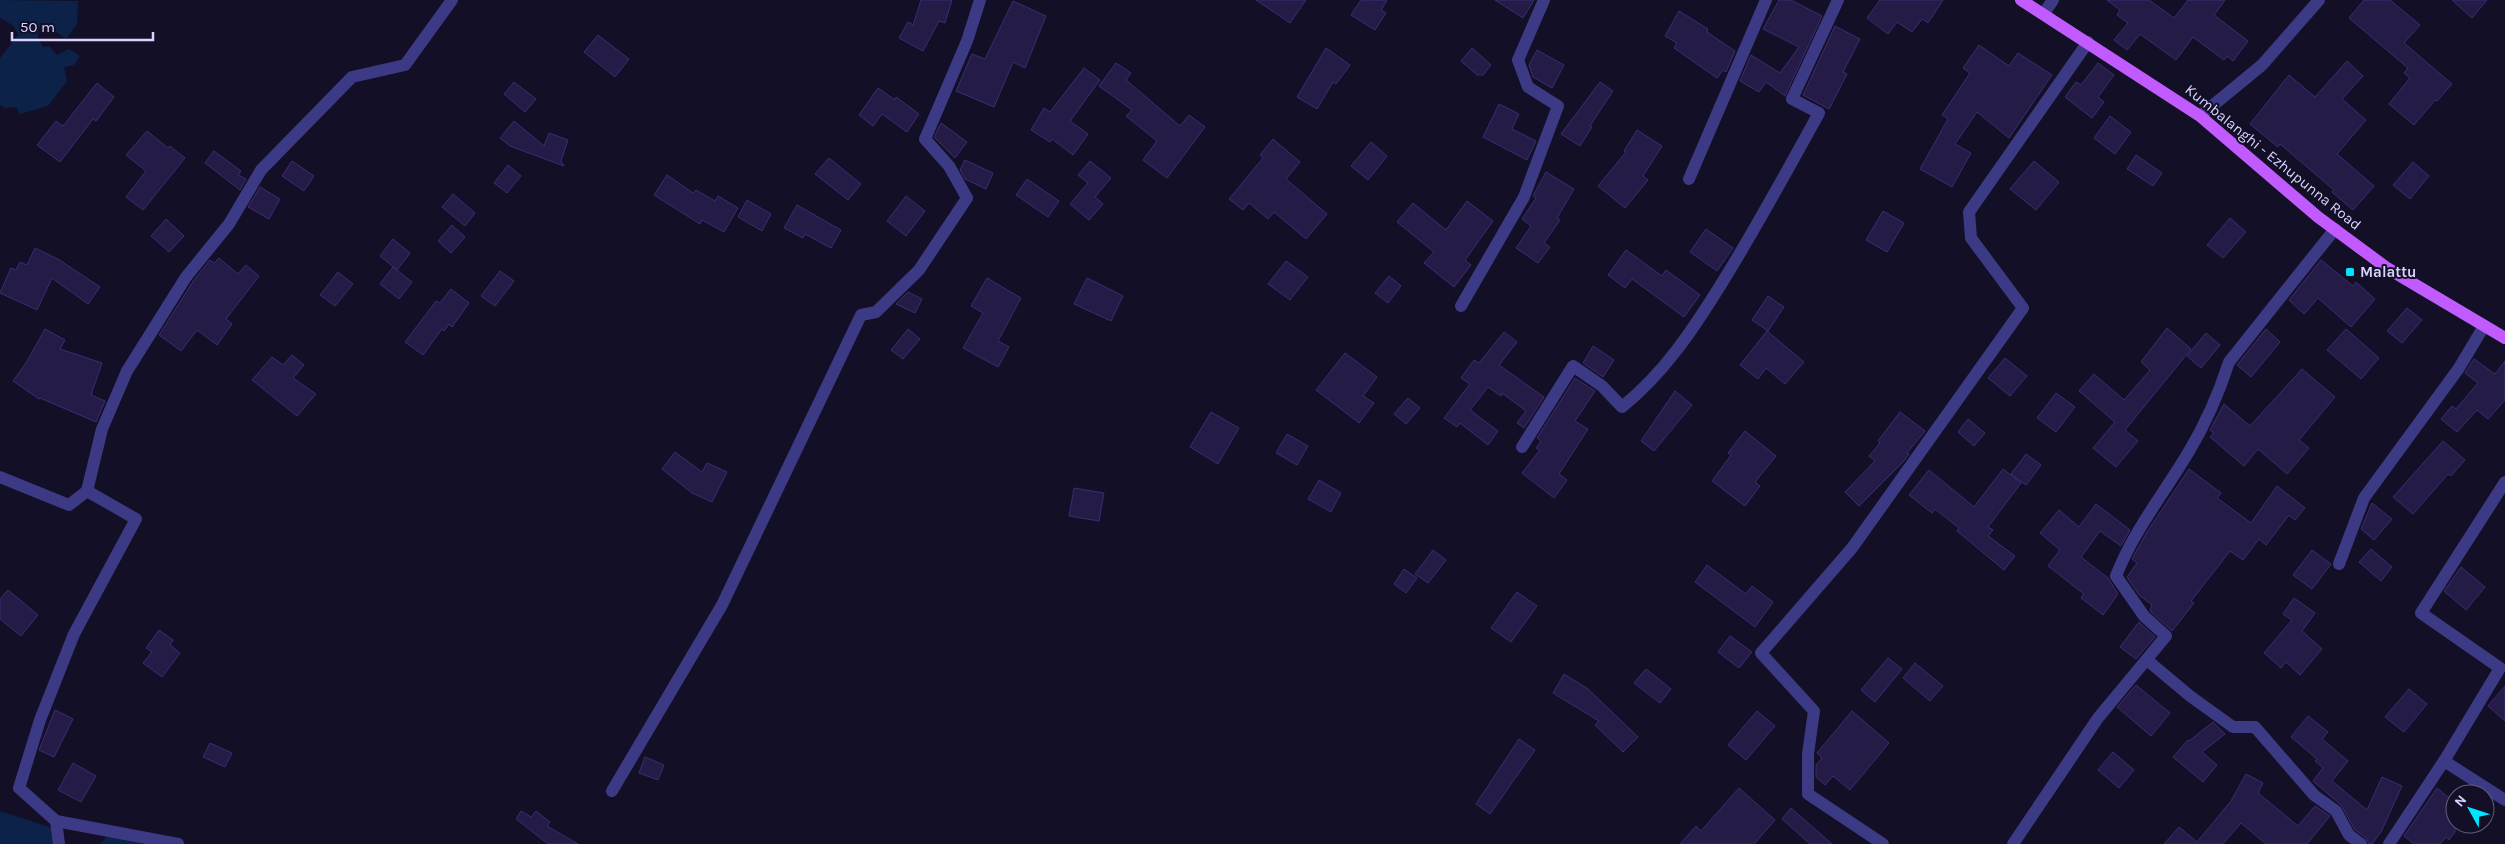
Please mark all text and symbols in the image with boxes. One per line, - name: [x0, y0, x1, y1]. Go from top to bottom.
- scale bar: [12, 10, 154, 42]
- text: 50 m: [20, 18, 55, 36]
- street label: Kumbalanghi - Ezhupunna Road: [2181, 80, 2365, 234]
- place label: Malattu: [2360, 263, 2416, 281]
- marker: Malattu: [2344, 266, 2356, 278]
- north arrow: [2445, 784, 2495, 834]
- text: N: [2451, 792, 2470, 810]

